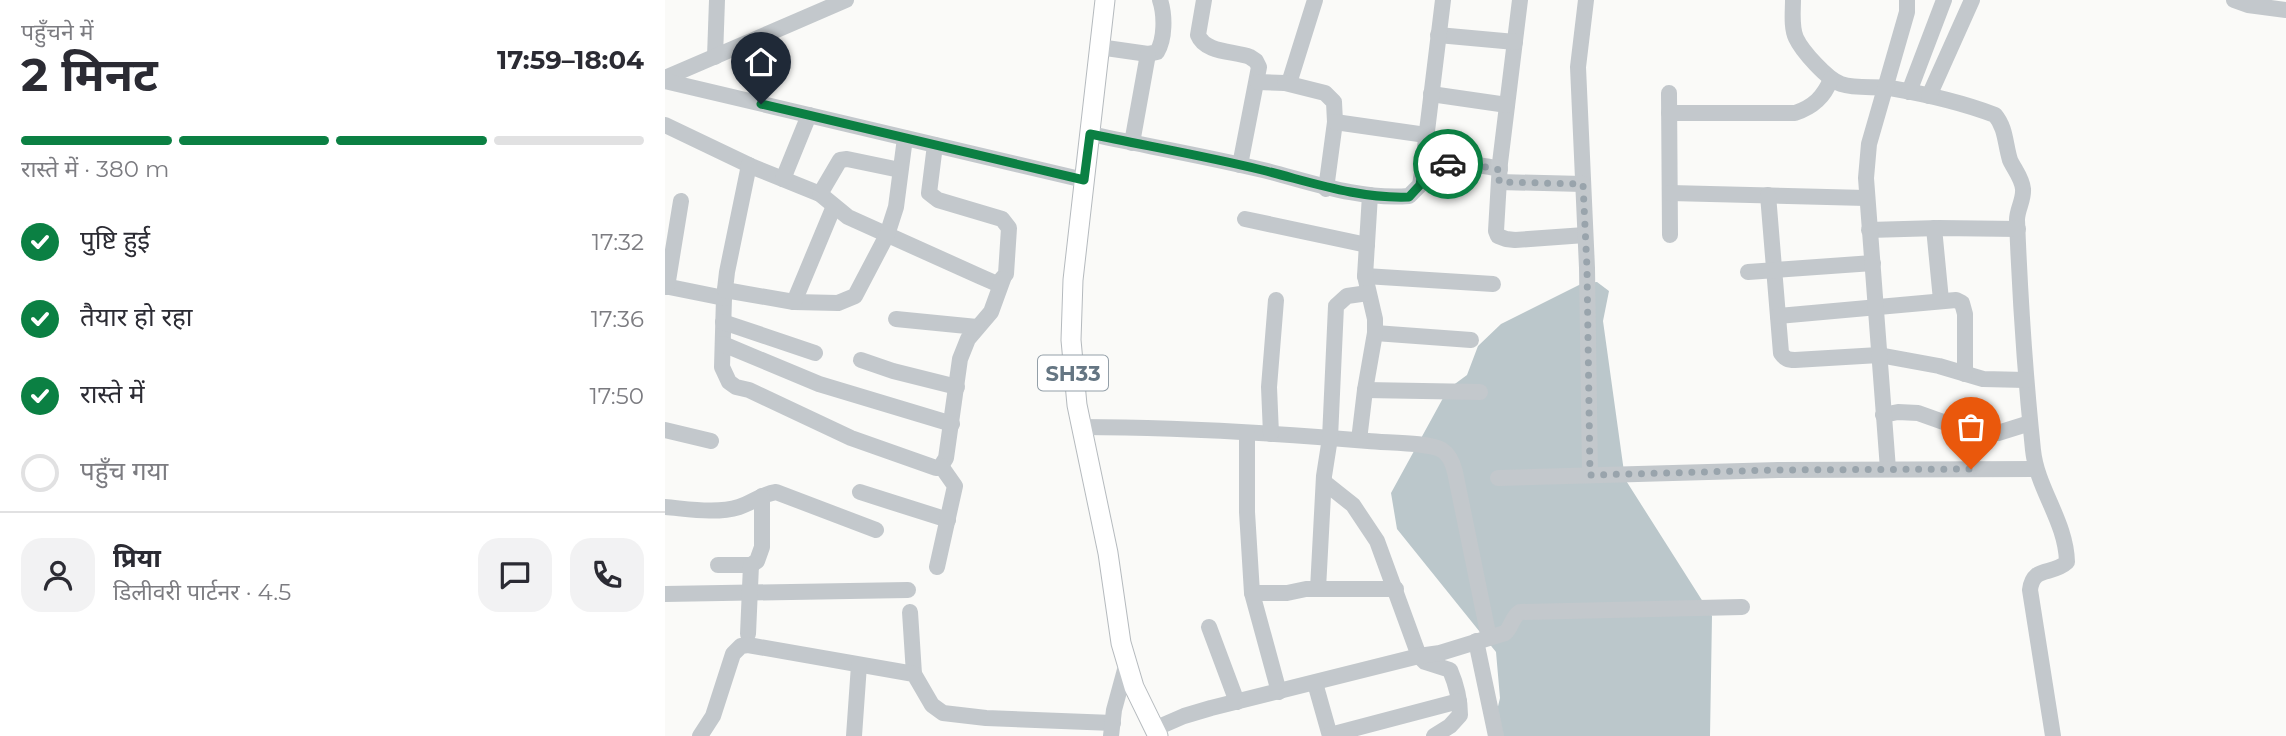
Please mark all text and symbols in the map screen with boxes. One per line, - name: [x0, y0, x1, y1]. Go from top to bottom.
- text: पहुँचने में: [21, 18, 93, 46]
- pin: [731, 32, 791, 104]
- icon: home: [742, 43, 780, 81]
- text: 17:59–18:04: [497, 44, 644, 76]
- text: 2 मिनट: [21, 46, 158, 103]
- courier: [1413, 129, 1483, 199]
- icon: car: [1429, 145, 1467, 183]
- text: रास्ते में · 380 m: [21, 155, 169, 183]
- icon: check: [21, 223, 59, 261]
- text: पुष्टि हुई: [80, 224, 150, 256]
- text: 17:32: [592, 228, 644, 256]
- icon: check: [21, 300, 59, 338]
- text: तैयार हो रहा: [80, 301, 193, 333]
- text: 17:36: [591, 305, 644, 333]
- road number: SH33: [1038, 356, 1108, 390]
- icon: check: [21, 377, 59, 415]
- text: रास्ते में: [80, 378, 145, 410]
- text: 17:50: [589, 382, 644, 410]
- pin: [1941, 397, 2001, 469]
- icon: bag: [1952, 408, 1990, 446]
- text: पहुँच गया: [80, 455, 168, 487]
- button: person: [21, 538, 95, 612]
- button: chat: [478, 538, 552, 612]
- button: phone: [570, 538, 644, 612]
- text: प्रिया: [113, 542, 161, 574]
- text: डिलीवरी पार्टनर · 4.5: [113, 578, 291, 606]

